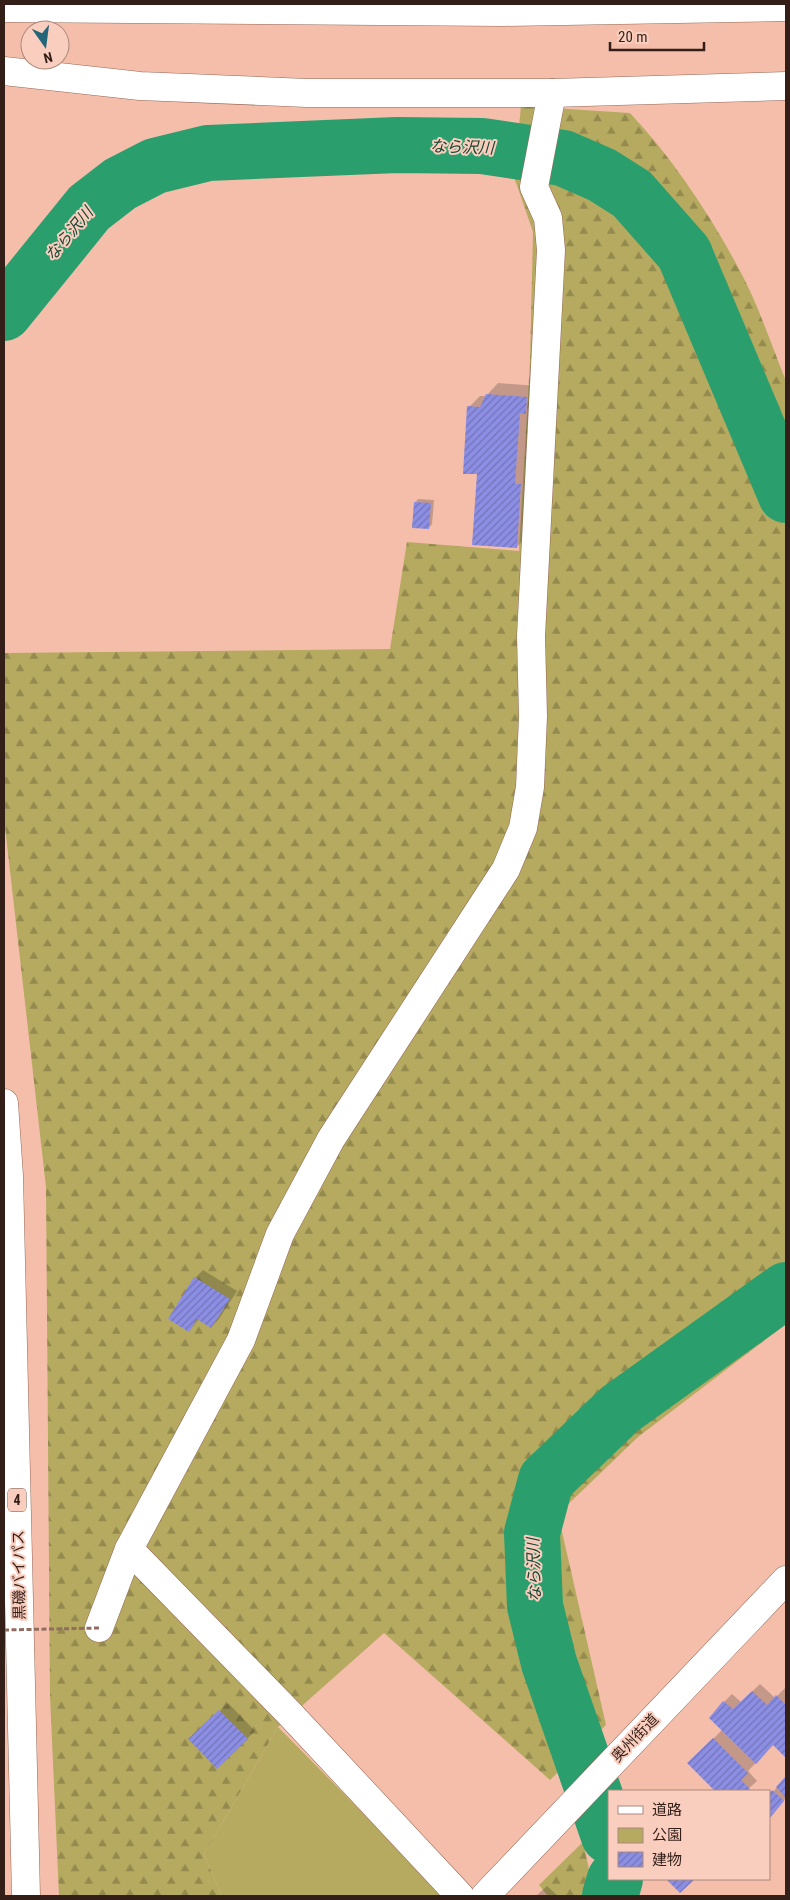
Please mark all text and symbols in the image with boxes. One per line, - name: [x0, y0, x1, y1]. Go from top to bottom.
- north arrow: [20, 20, 70, 70]
- scale bar: [610, 20, 704, 52]
- text: 20 m: [618, 28, 648, 46]
- text: N: [42, 49, 54, 66]
- water label: なら沢川: [430, 136, 496, 158]
- water label: なら沢川: [41, 202, 98, 265]
- road number: 4: [8, 1488, 26, 1512]
- street label: 黒磯バイパス: [9, 1530, 29, 1620]
- water label: なら沢川: [523, 1536, 545, 1602]
- street label: 奥州街道: [608, 1710, 662, 1766]
- legend: [608, 1790, 770, 1880]
- text: 道路: [652, 1801, 682, 1819]
- text: 公園: [652, 1826, 682, 1844]
- text: 建物: [652, 1851, 682, 1869]

